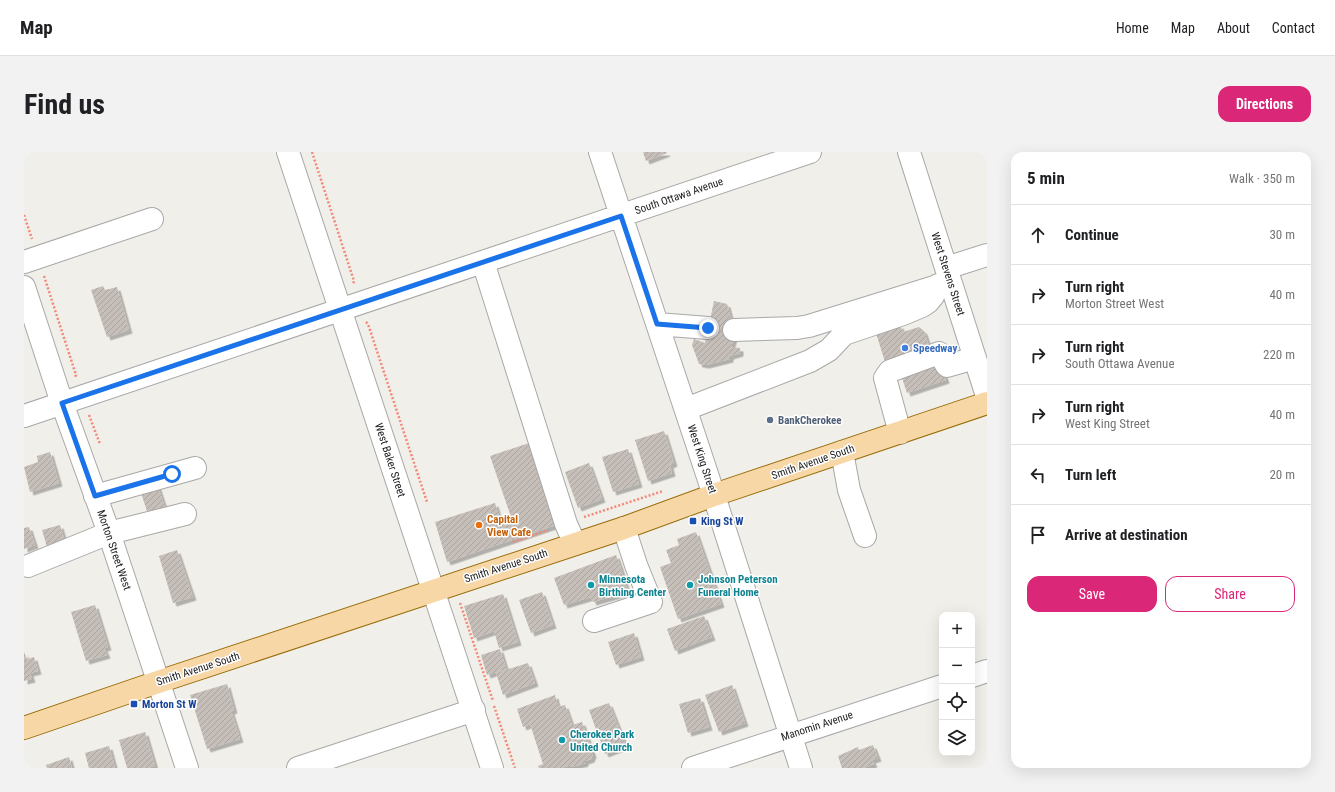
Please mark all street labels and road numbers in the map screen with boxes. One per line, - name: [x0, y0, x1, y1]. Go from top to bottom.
- street label: South Ottawa Avenue: [633, 175, 725, 217]
- street label: West Stevens Street: [928, 231, 968, 317]
- street label: West Baker Street: [372, 421, 408, 499]
- street label: West King Street: [685, 423, 719, 495]
- street label: Smith Avenue South: [770, 442, 856, 482]
- street label: Morton Street West: [94, 508, 134, 592]
- street label: Smith Avenue South: [463, 546, 549, 586]
- street label: Smith Avenue South: [155, 649, 241, 689]
- street label: Manomin Avenue: [779, 708, 855, 744]

